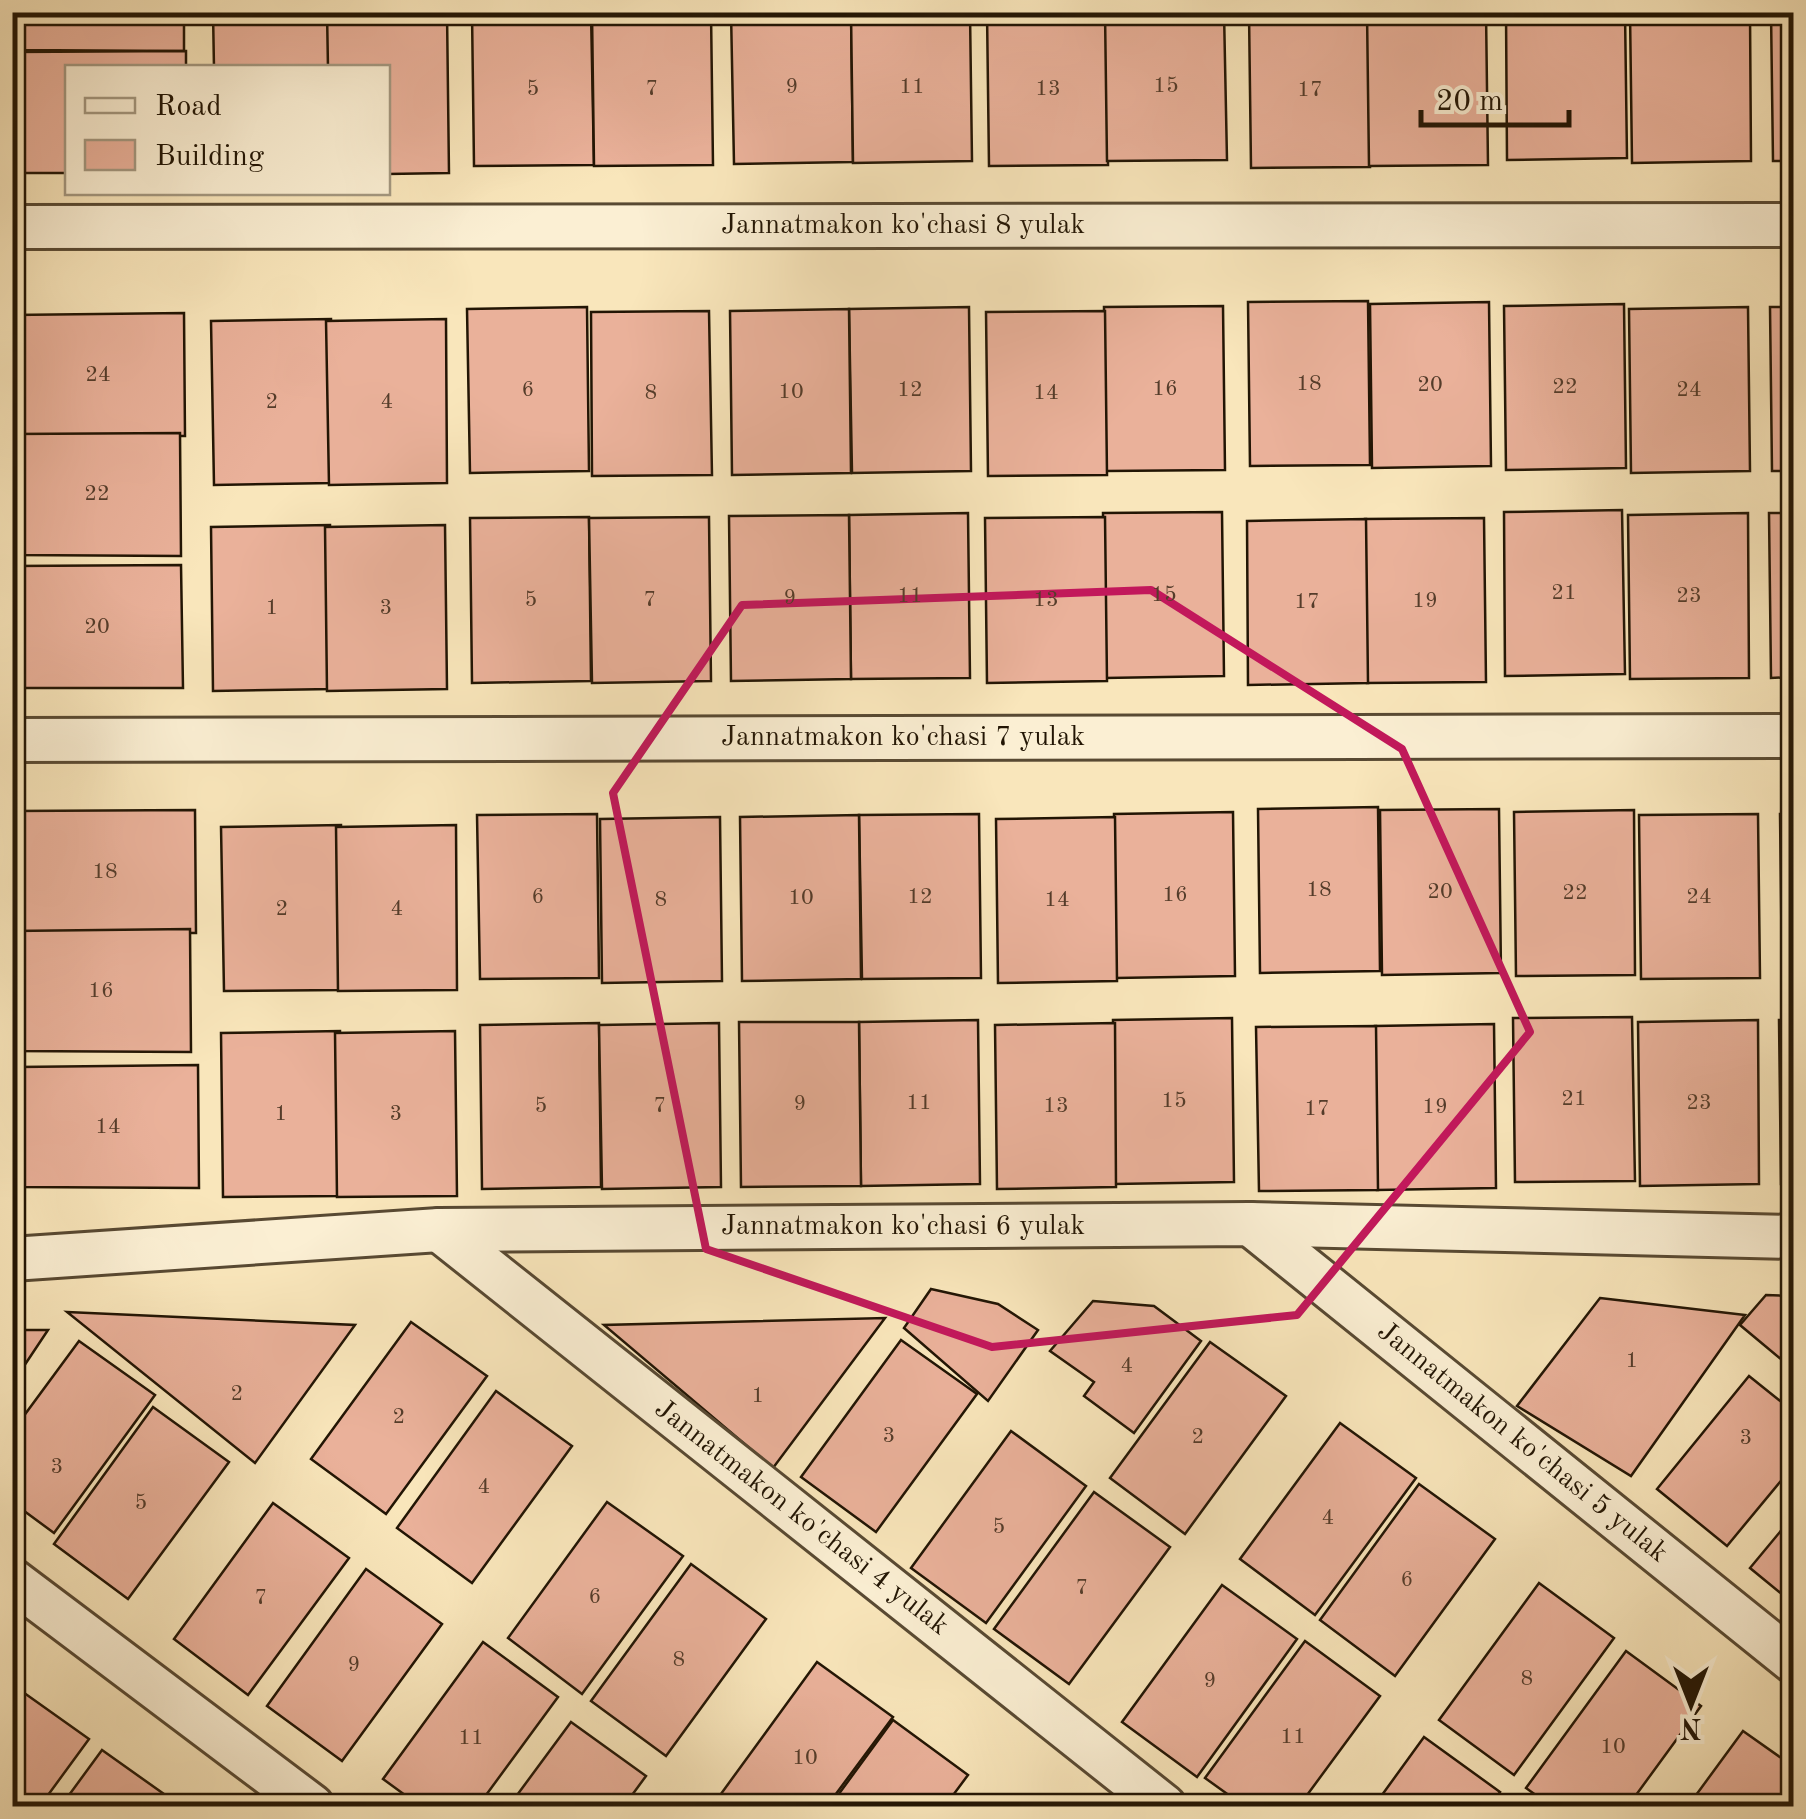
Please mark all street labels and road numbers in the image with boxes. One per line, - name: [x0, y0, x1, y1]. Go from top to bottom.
- street label: Jannatmakon ko'chasi 8 yulak: [721, 212, 1085, 240]
- street label: Jannatmakon ko'chasi 7 yulak: [721, 724, 1085, 752]
- street label: Jannatmakon ko'chasi 6 yulak: [721, 1213, 1085, 1241]
- street label: Jannatmakon ko'chasi 5 yulak: [1372, 1318, 1672, 1568]
- street label: Jannatmakon ko'chasi 4 yulak: [649, 1395, 953, 1641]

